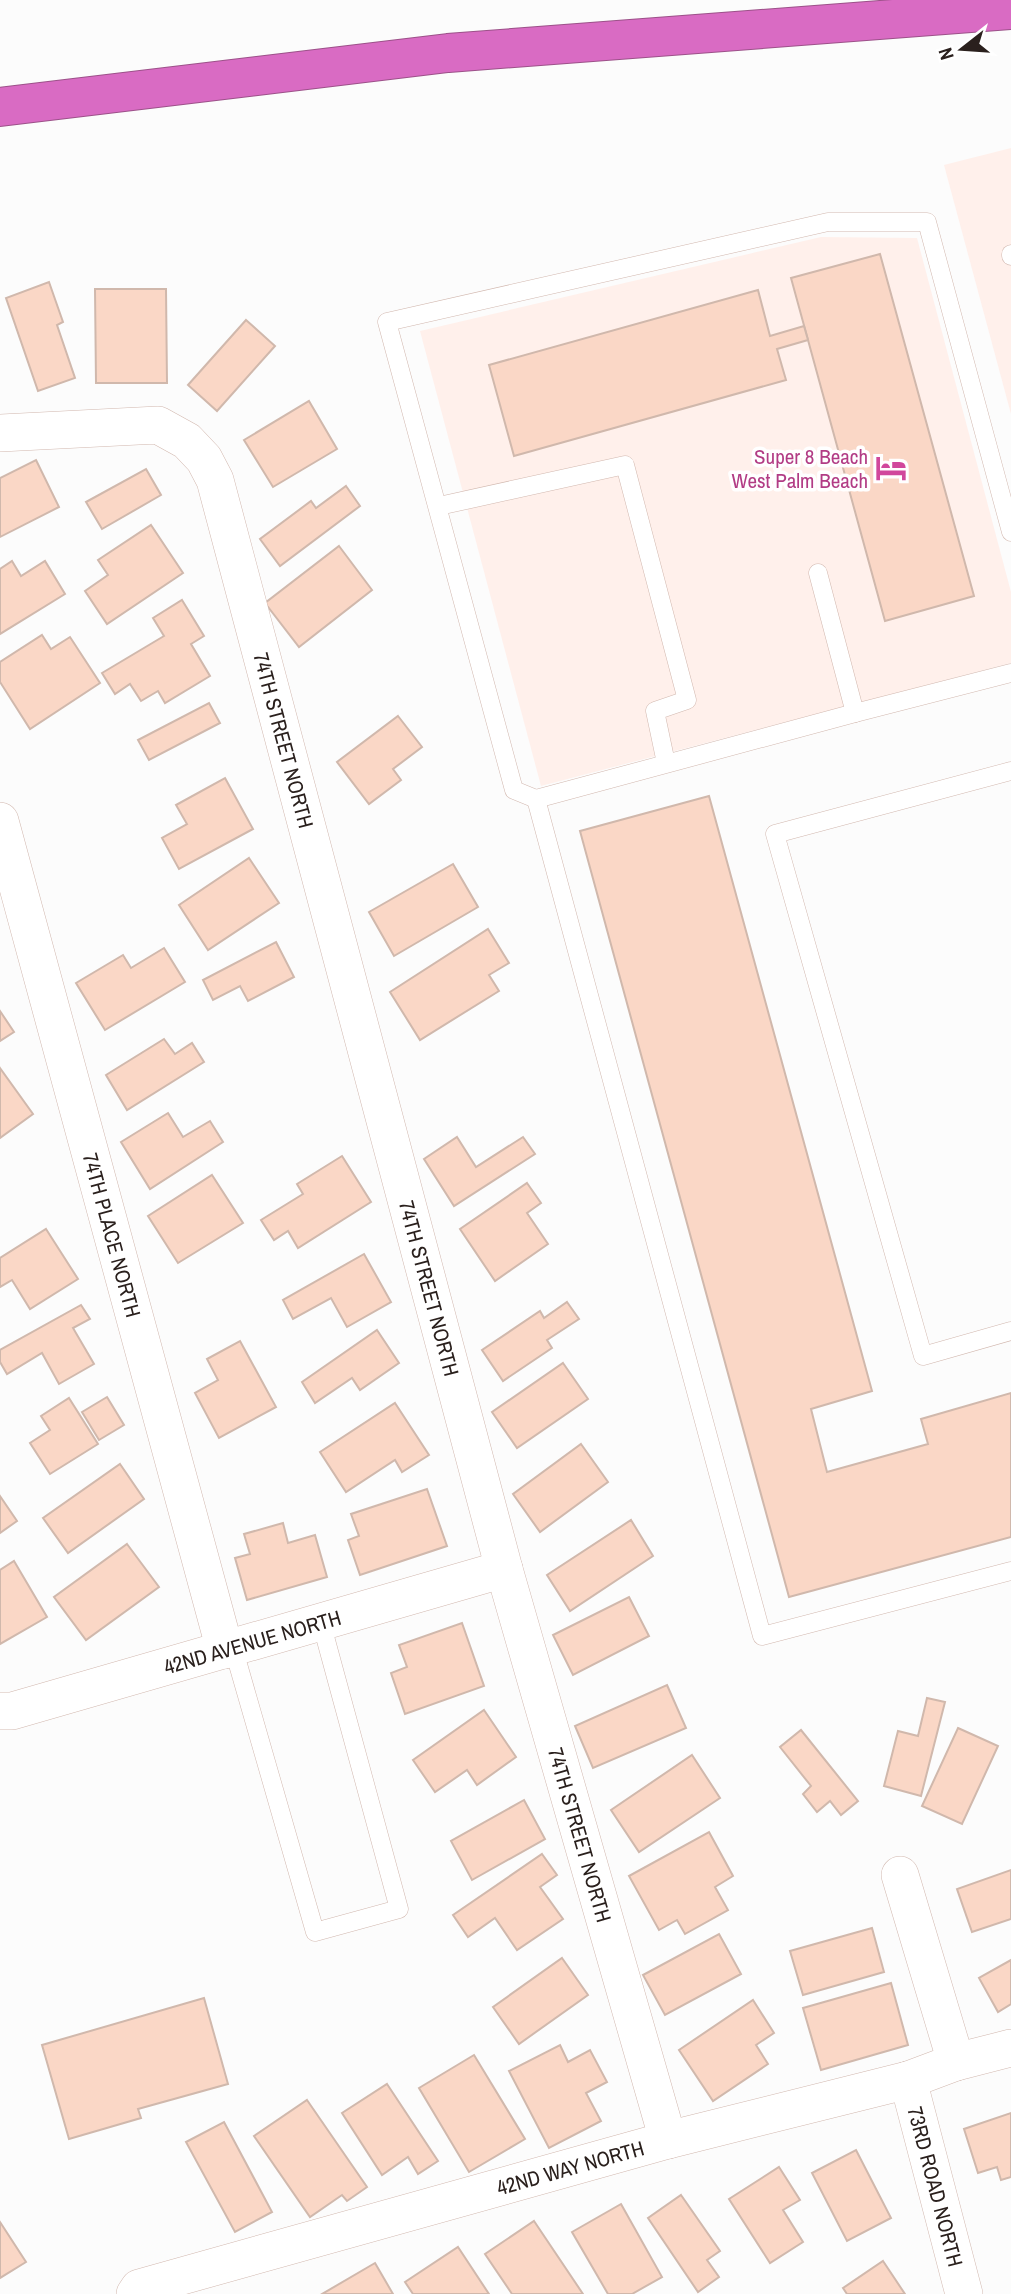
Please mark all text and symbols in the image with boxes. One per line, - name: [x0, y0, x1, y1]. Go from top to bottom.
- north arrow: [927, 14, 997, 84]
- text: N: [932, 45, 960, 63]
- place label: Super 8 Beach West Palm Beach: [731, 442, 868, 495]
- hotel icon: Super 8 Beach West Palm Beach: [874, 451, 908, 485]
- street label: 74TH STREET NORTH: [247, 649, 321, 831]
- street label: 74TH PLACE NORTH: [76, 1150, 149, 1320]
- street label: 74TH STREET NORTH: [392, 1197, 467, 1379]
- street label: 42ND AVENUE NORTH: [160, 1602, 344, 1681]
- street label: 74TH STREET NORTH: [542, 1744, 619, 1925]
- street label: 73RD ROAD NORTH: [901, 2103, 971, 2270]
- street label: 42ND WAY NORTH: [493, 2133, 647, 2202]

